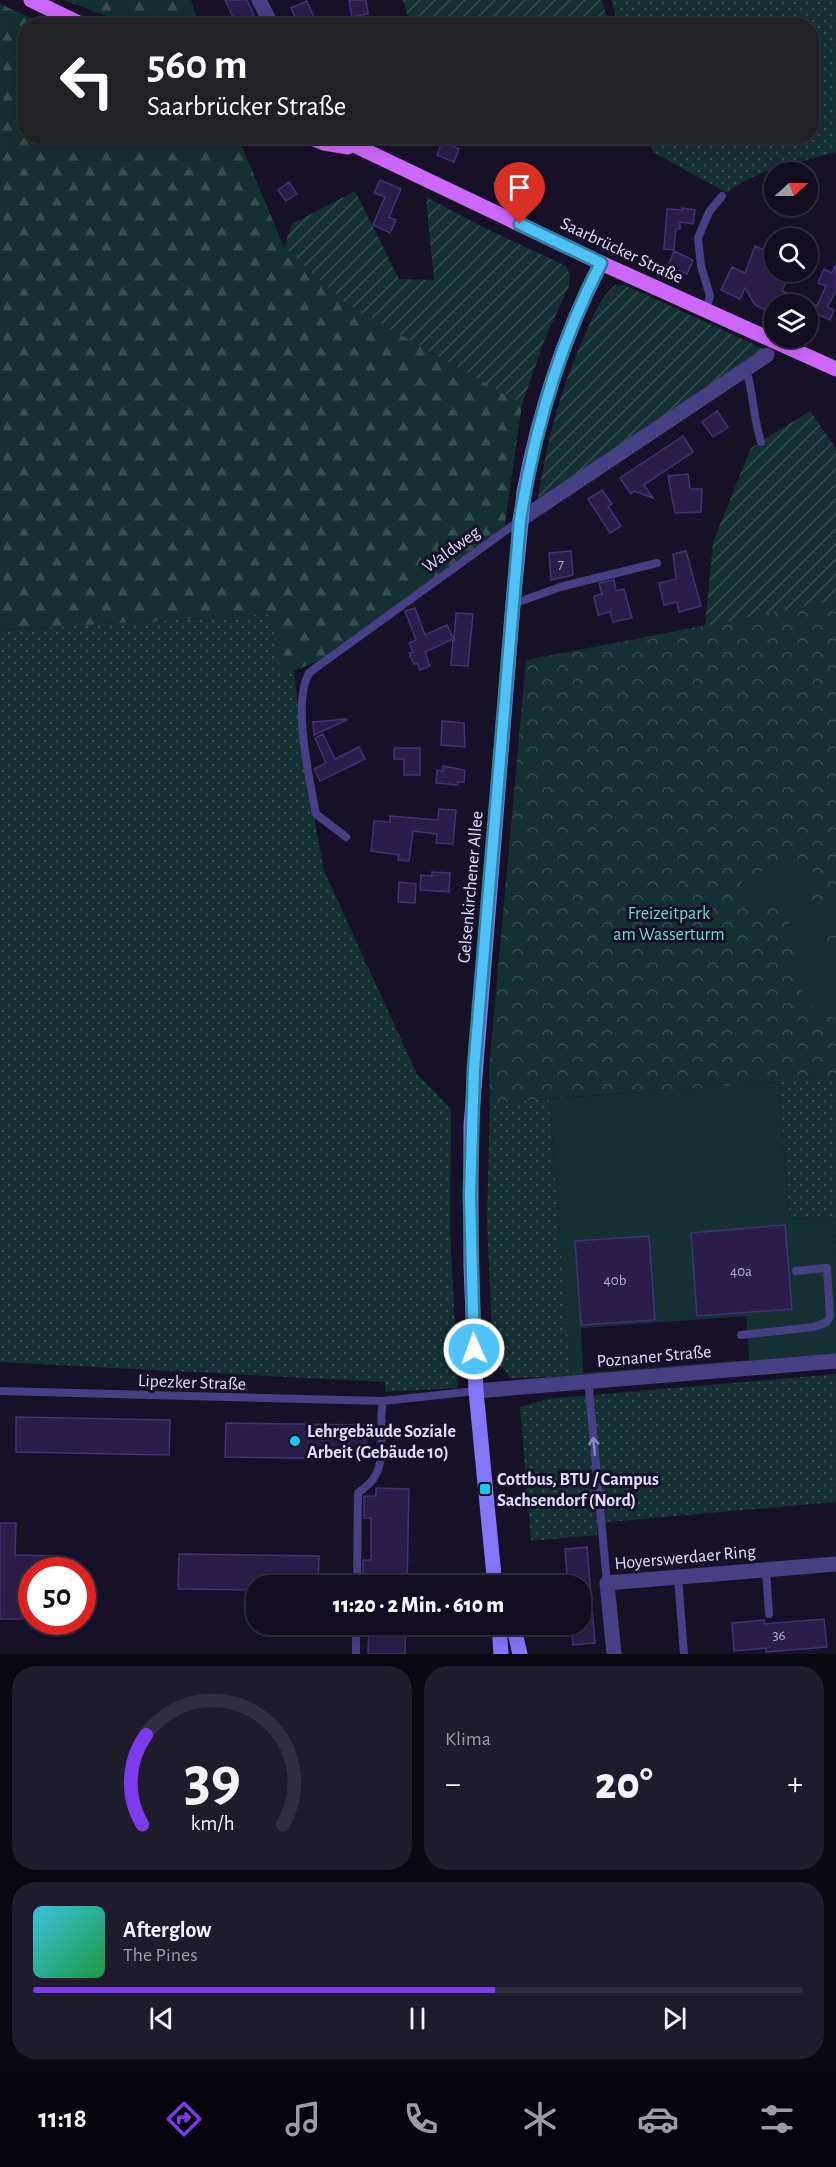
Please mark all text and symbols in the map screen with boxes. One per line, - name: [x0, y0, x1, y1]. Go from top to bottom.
- icon: left: [48, 42, 126, 120]
- text: 560 m: [147, 44, 248, 86]
- text: Saarbrücker Straße: [147, 93, 346, 120]
- pin: [494, 162, 545, 224]
- north arrow: [764, 162, 818, 216]
- map controls: [764, 162, 818, 348]
- icon: arrive: [503, 171, 536, 204]
- street label: Saarbrücker Straße: [558, 215, 686, 287]
- button: search: [764, 228, 818, 282]
- button: layers: [764, 294, 818, 348]
- street label: Waldweg: [420, 523, 484, 576]
- house number: 7: [558, 557, 564, 572]
- street label: Gelsenkirchener Allee: [455, 810, 487, 964]
- park label: Freizeitpark am Wasserturm: [613, 905, 725, 944]
- house number: 40a: [730, 1264, 752, 1279]
- house number: 40b: [604, 1273, 627, 1288]
- position arrow: [442, 1317, 506, 1381]
- street label: Poznaner Straße: [596, 1343, 712, 1371]
- street label: Lipezker Straße: [138, 1372, 246, 1394]
- place label: Lehrgebäude Soziale Arbeit (Gebäude 10): [307, 1423, 456, 1462]
- marker: Lehrgebäude Soziale Arbeit (Gebäude 10): [288, 1434, 302, 1448]
- one-way arrow: [588, 1436, 599, 1456]
- place label: Cottbus, BTU / Campus Sachsendorf (Nord): [497, 1471, 659, 1510]
- marker: Cottbus, BTU / Campus Sachsendorf (Nord): [478, 1482, 492, 1496]
- street label: Hoyerswerdaer Ring: [614, 1543, 757, 1573]
- speed limit sign: 50: [18, 1557, 96, 1635]
- text: 11:20 · 2 Min. · 610 m: [333, 1594, 504, 1616]
- house number: 36: [772, 1628, 786, 1643]
- text: Klima: [445, 1729, 491, 1749]
- text: 39: [183, 1749, 241, 1811]
- text: 20°: [595, 1762, 653, 1807]
- text: −: [445, 1768, 461, 1801]
- text: +: [787, 1768, 803, 1801]
- text: km/h: [190, 1813, 234, 1834]
- text: Afterglow: [123, 1919, 211, 1941]
- text: The Pines: [123, 1945, 198, 1965]
- icon: previous: [145, 2002, 178, 2035]
- icon: pause: [401, 2002, 434, 2035]
- icon: next: [658, 2002, 691, 2035]
- icon: directions: [163, 2098, 205, 2140]
- icon: music: [282, 2098, 324, 2140]
- icon: phone: [400, 2098, 442, 2140]
- icon: climate: [519, 2098, 561, 2140]
- icon: car: [637, 2098, 679, 2140]
- icon: filters: [756, 2098, 798, 2140]
- text: 11:18: [38, 2105, 87, 2132]

